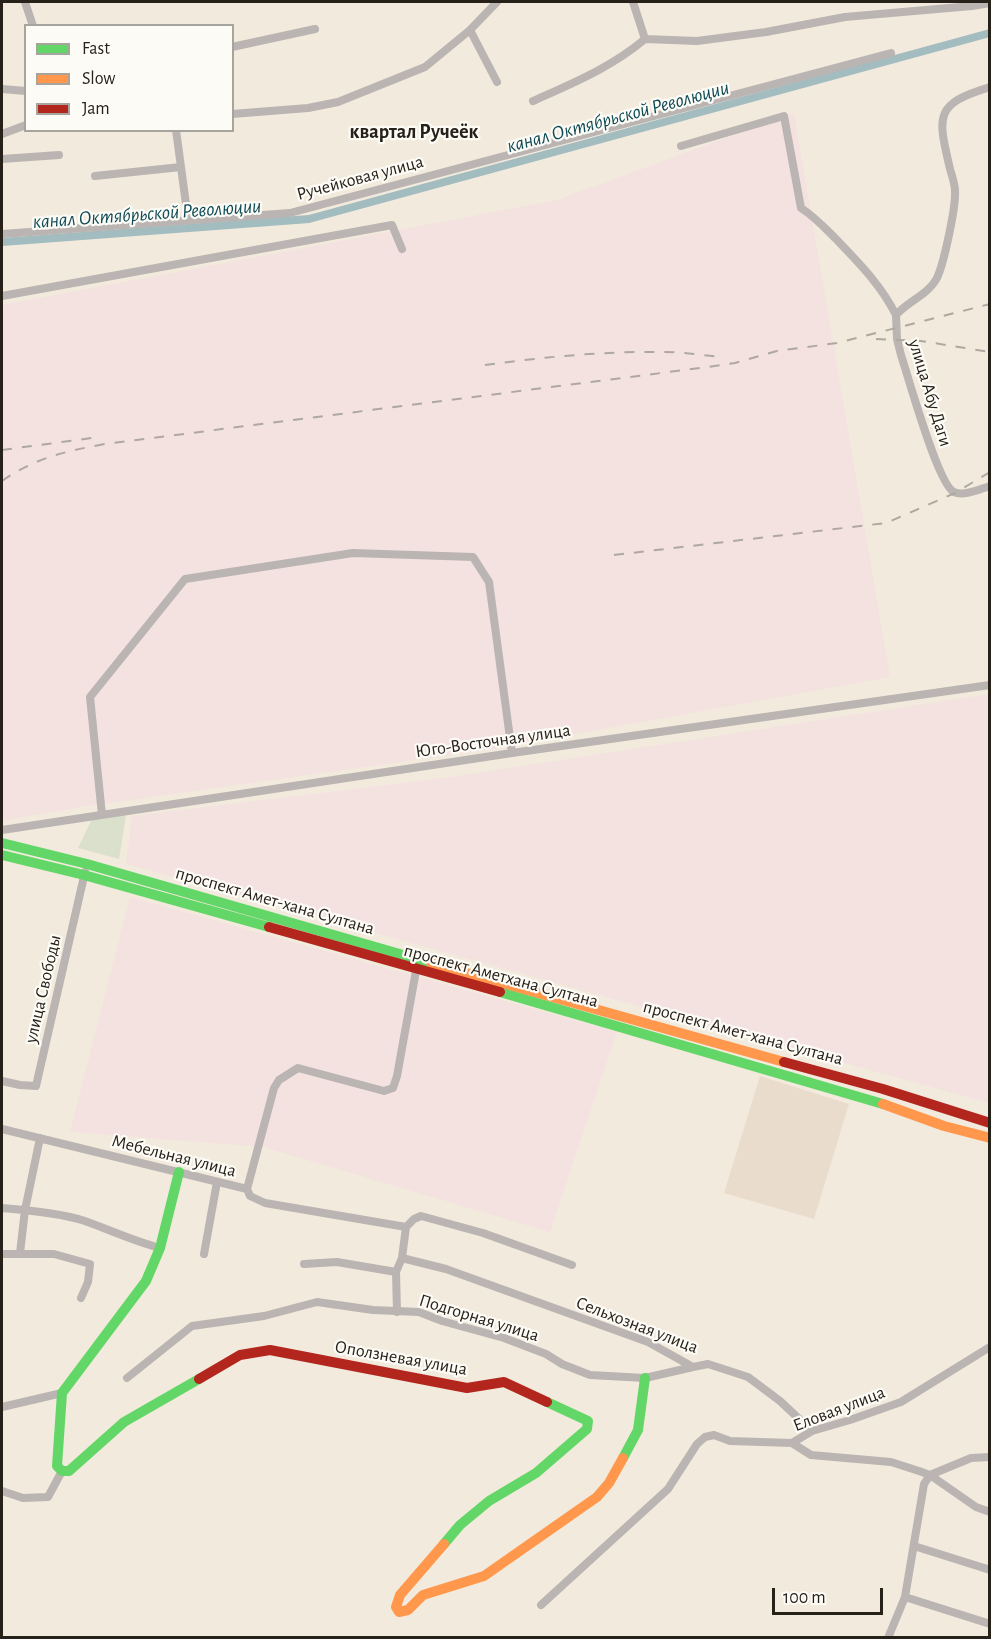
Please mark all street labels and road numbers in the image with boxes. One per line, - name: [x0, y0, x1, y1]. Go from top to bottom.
- street label: Ручейковая улица: [294, 151, 426, 205]
- street label: улица Абу Даги: [903, 337, 957, 449]
- street label: Юго-Восточная улица: [414, 719, 572, 763]
- street label: проспект Амет-хана Султана: [173, 862, 377, 940]
- street label: улица Свободы: [20, 933, 66, 1045]
- street label: проспект Аметхана Султана: [401, 940, 601, 1012]
- street label: проспект Амет-хана Султана: [641, 996, 845, 1070]
- street label: Мебельная улица: [110, 1130, 238, 1182]
- street label: Подгорная улица: [416, 1289, 542, 1347]
- street label: Сельхозная улица: [573, 1292, 701, 1358]
- street label: Оползневая улица: [333, 1336, 469, 1380]
- street label: Еловая улица: [790, 1382, 888, 1436]

